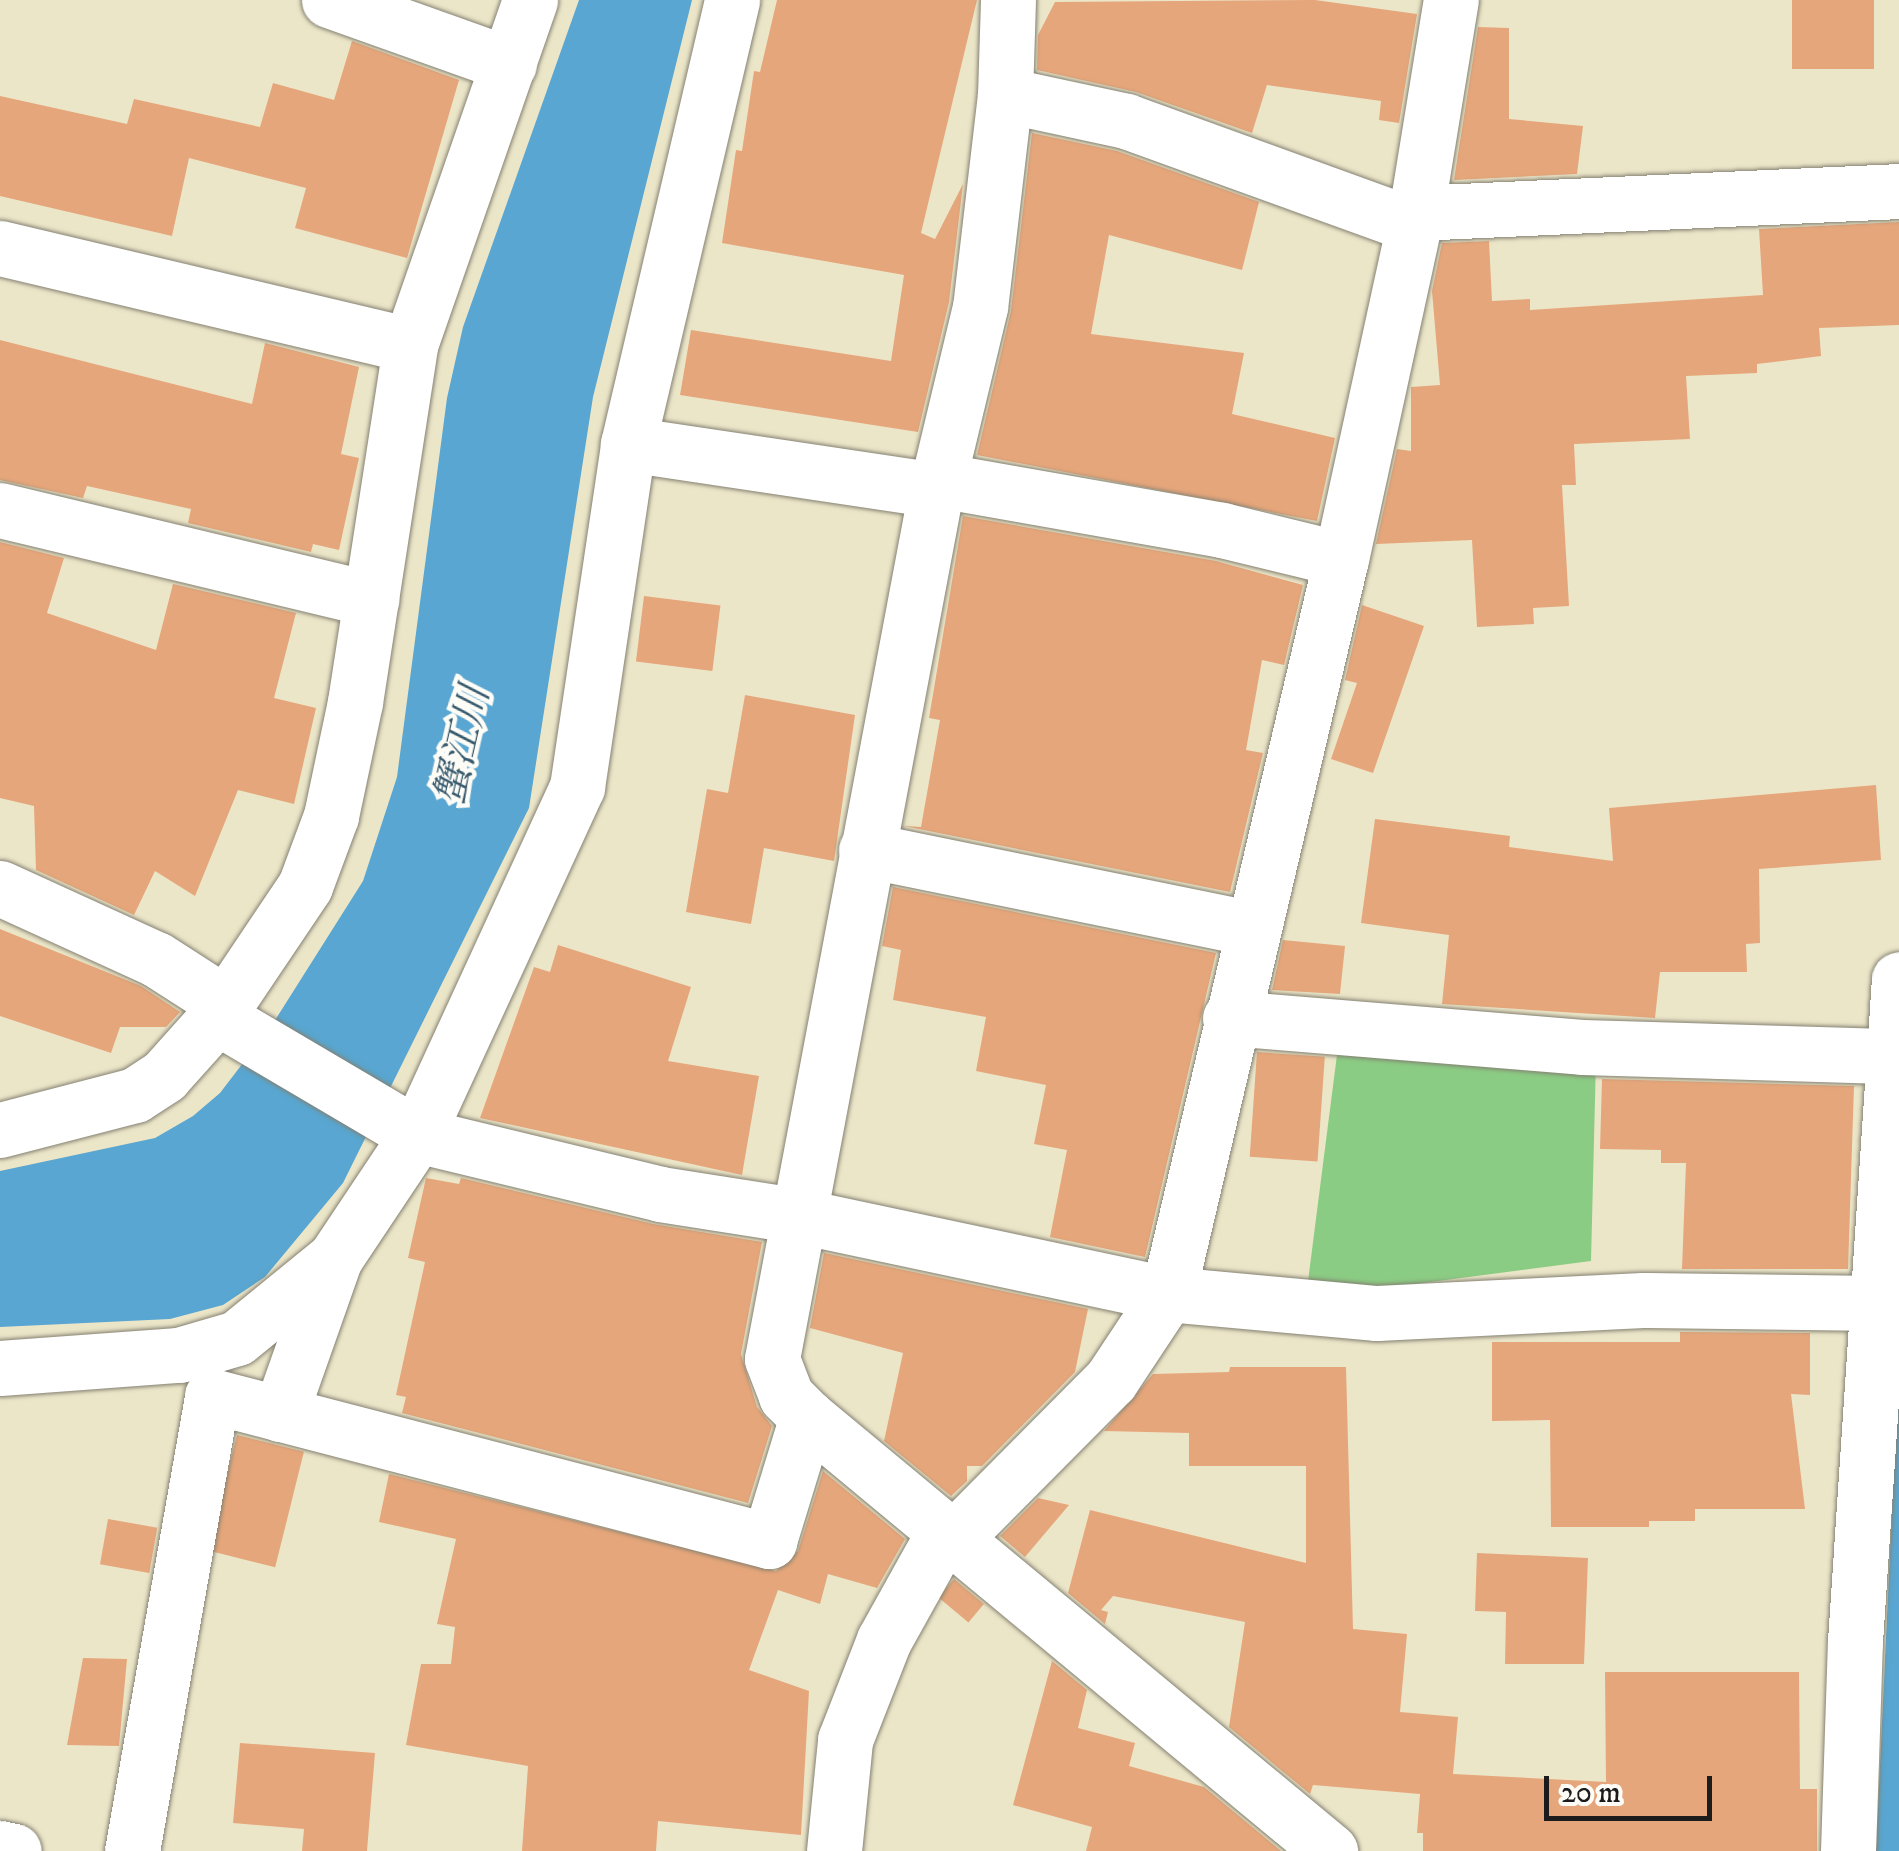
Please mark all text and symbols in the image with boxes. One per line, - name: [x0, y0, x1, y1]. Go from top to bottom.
- water label: 蟹江川: [427, 682, 501, 810]
- scale bar: [1549, 1756, 1716, 1818]
- text: 20 m: [1561, 1775, 1621, 1812]

